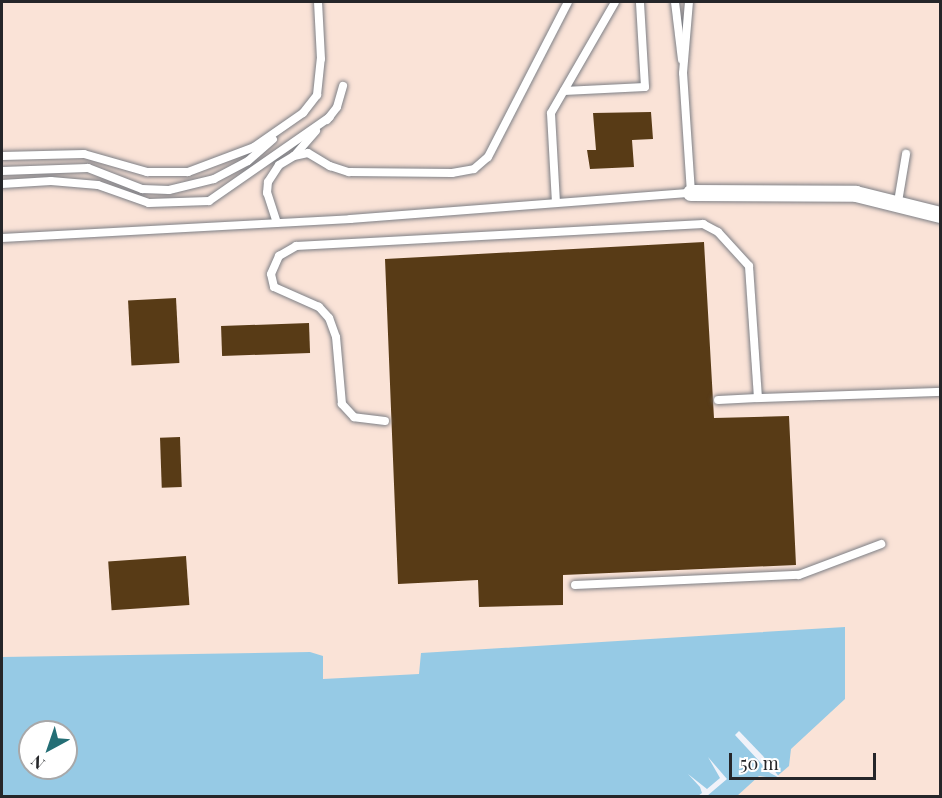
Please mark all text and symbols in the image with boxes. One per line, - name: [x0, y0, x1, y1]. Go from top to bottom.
- north arrow: [18, 720, 78, 780]
- scale bar: [732, 741, 879, 779]
- text: N: [26, 751, 49, 774]
- text: 50 m: [740, 751, 779, 775]

